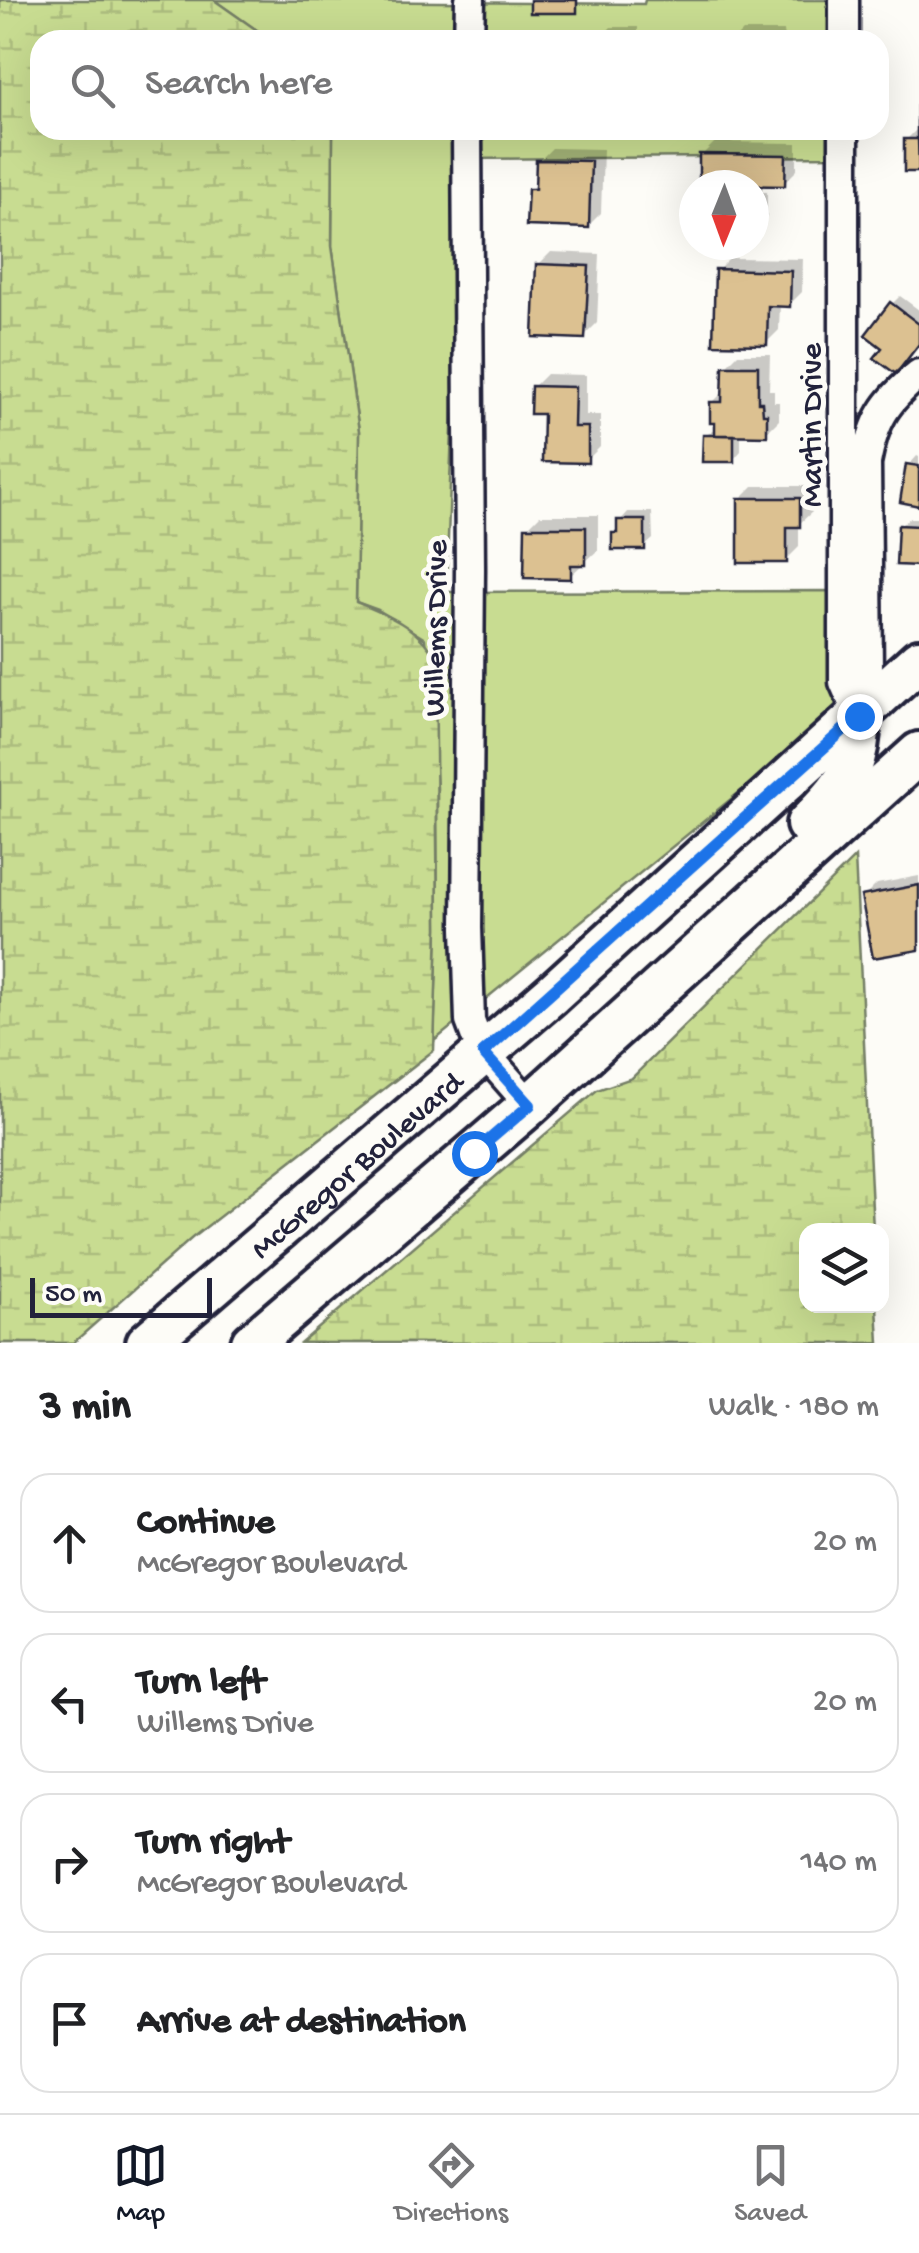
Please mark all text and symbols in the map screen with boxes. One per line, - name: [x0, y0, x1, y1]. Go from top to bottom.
- search box: [30, 30, 889, 140]
- icon: search: [65, 58, 120, 113]
- text: Search here: [145, 63, 332, 107]
- north arrow: [679, 170, 769, 260]
- street label: Martin Drive: [795, 343, 833, 507]
- street label: Willems Drive: [417, 539, 459, 717]
- route end: [837, 694, 883, 740]
- street label: McGregor Boulevard: [245, 1064, 474, 1269]
- route start: [452, 1131, 498, 1177]
- map controls: [799, 1223, 889, 1313]
- button: layers: [799, 1223, 889, 1313]
- scale bar: [30, 1273, 212, 1318]
- text: 50 m: [45, 1279, 102, 1312]
- text: 3 min: [40, 1384, 131, 1433]
- text: Walk · 180 m: [709, 1389, 879, 1427]
- text: Continue: [137, 1502, 275, 1546]
- icon: ahead: [42, 1516, 97, 1571]
- text: 20 m: [813, 1524, 877, 1562]
- text: McGregor Boulevard: [137, 1546, 405, 1584]
- text: Turn left: [137, 1662, 265, 1706]
- icon: left: [42, 1676, 97, 1731]
- text: 20 m: [813, 1684, 877, 1722]
- text: Willems Drive: [137, 1706, 314, 1744]
- text: Turn right: [137, 1822, 289, 1866]
- icon: right: [42, 1836, 97, 1891]
- text: 140 m: [800, 1844, 877, 1882]
- text: McGregor Boulevard: [137, 1866, 405, 1904]
- icon: arrive: [42, 1996, 97, 2051]
- text: Arrive at destination: [137, 2001, 466, 2045]
- tab: Map: [113, 2138, 168, 2231]
- tab: Directions: [394, 2138, 508, 2231]
- tab: Saved: [734, 2138, 806, 2231]

